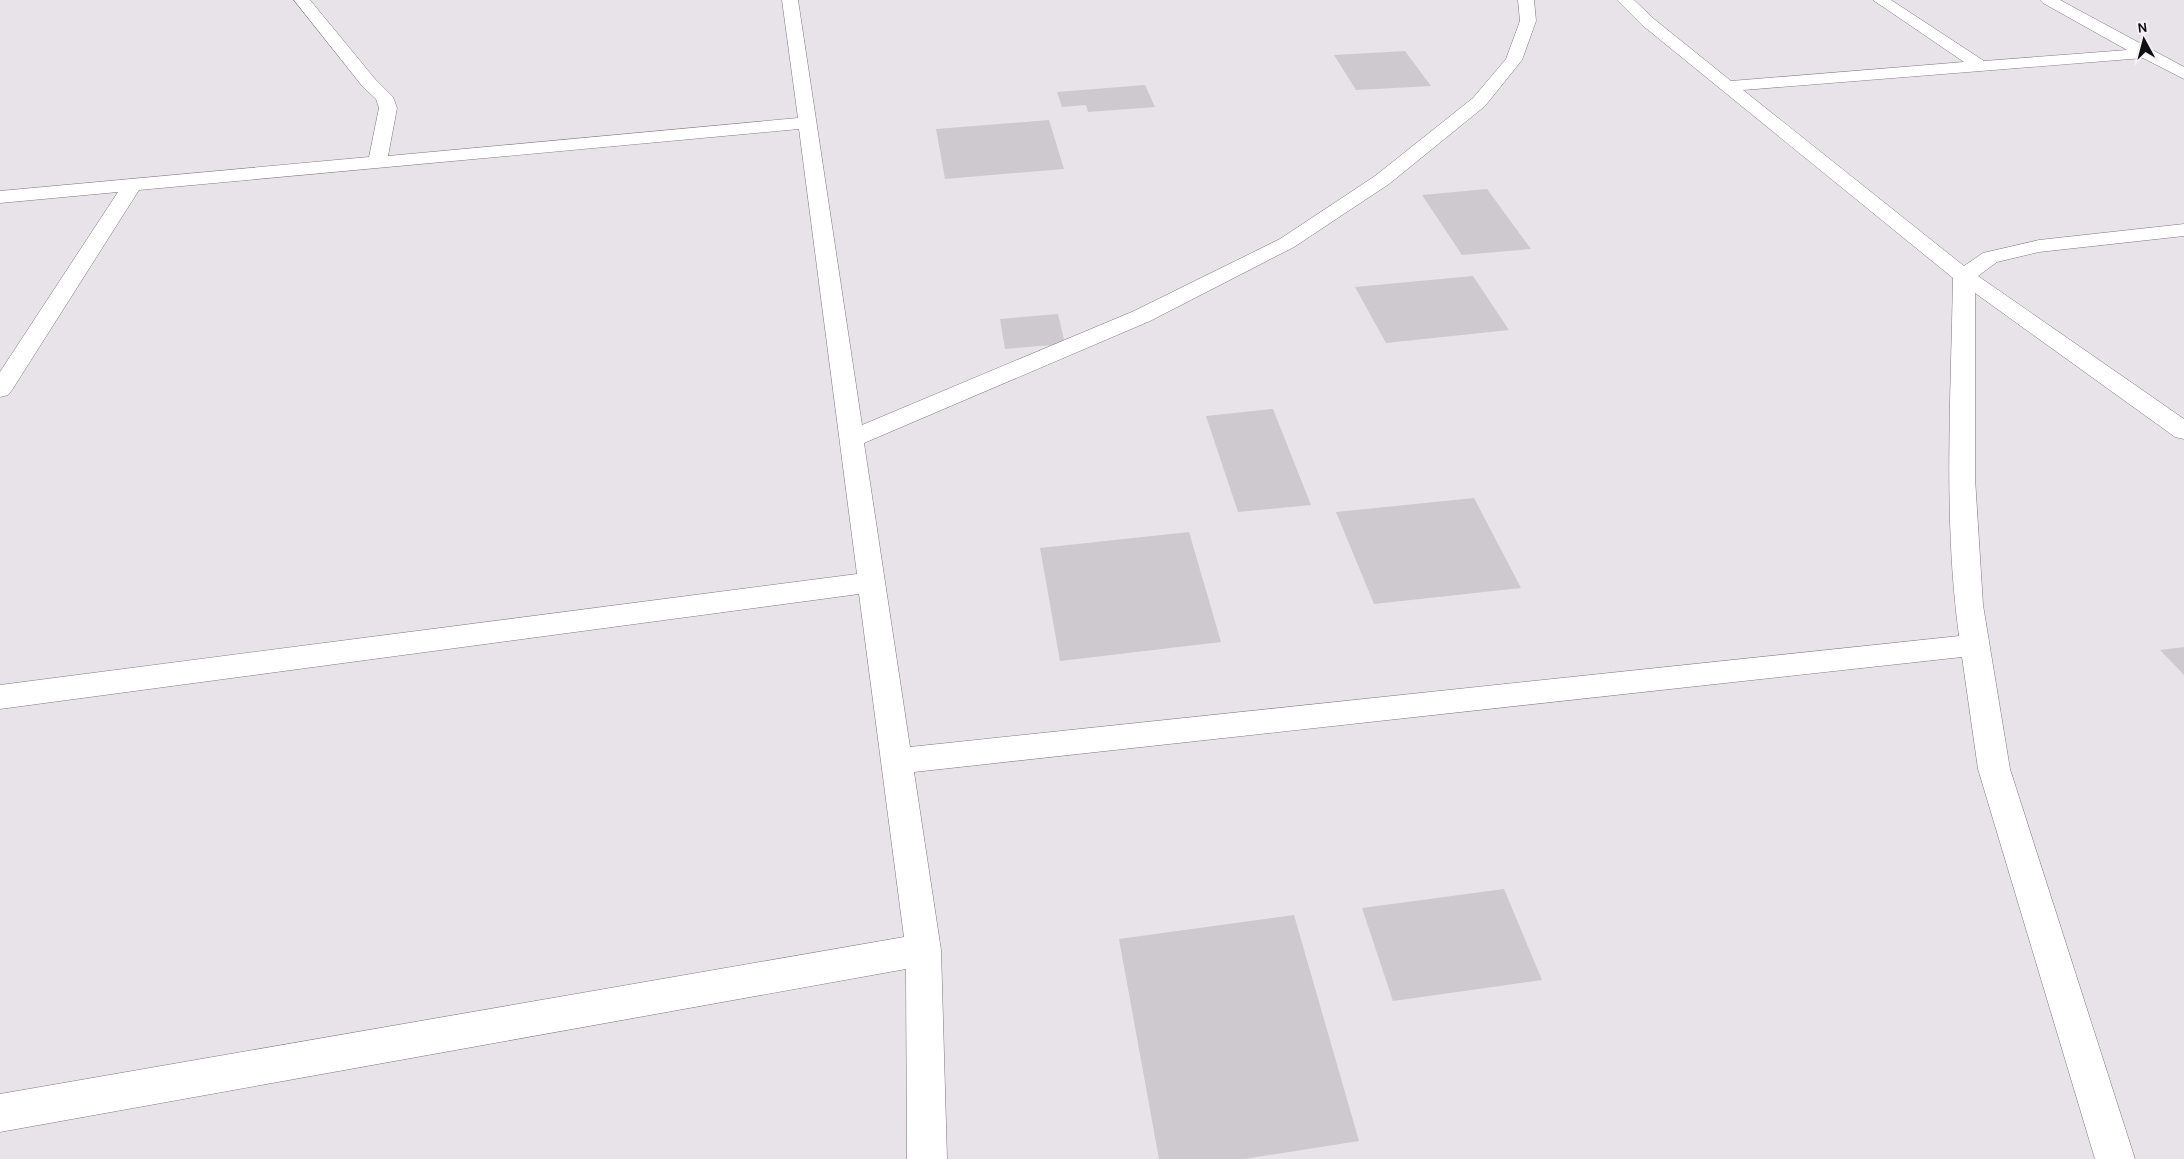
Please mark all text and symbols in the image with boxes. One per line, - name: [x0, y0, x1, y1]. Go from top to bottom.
- north arrow: [2119, 15, 2169, 65]
- text: N: [2136, 19, 2148, 37]

